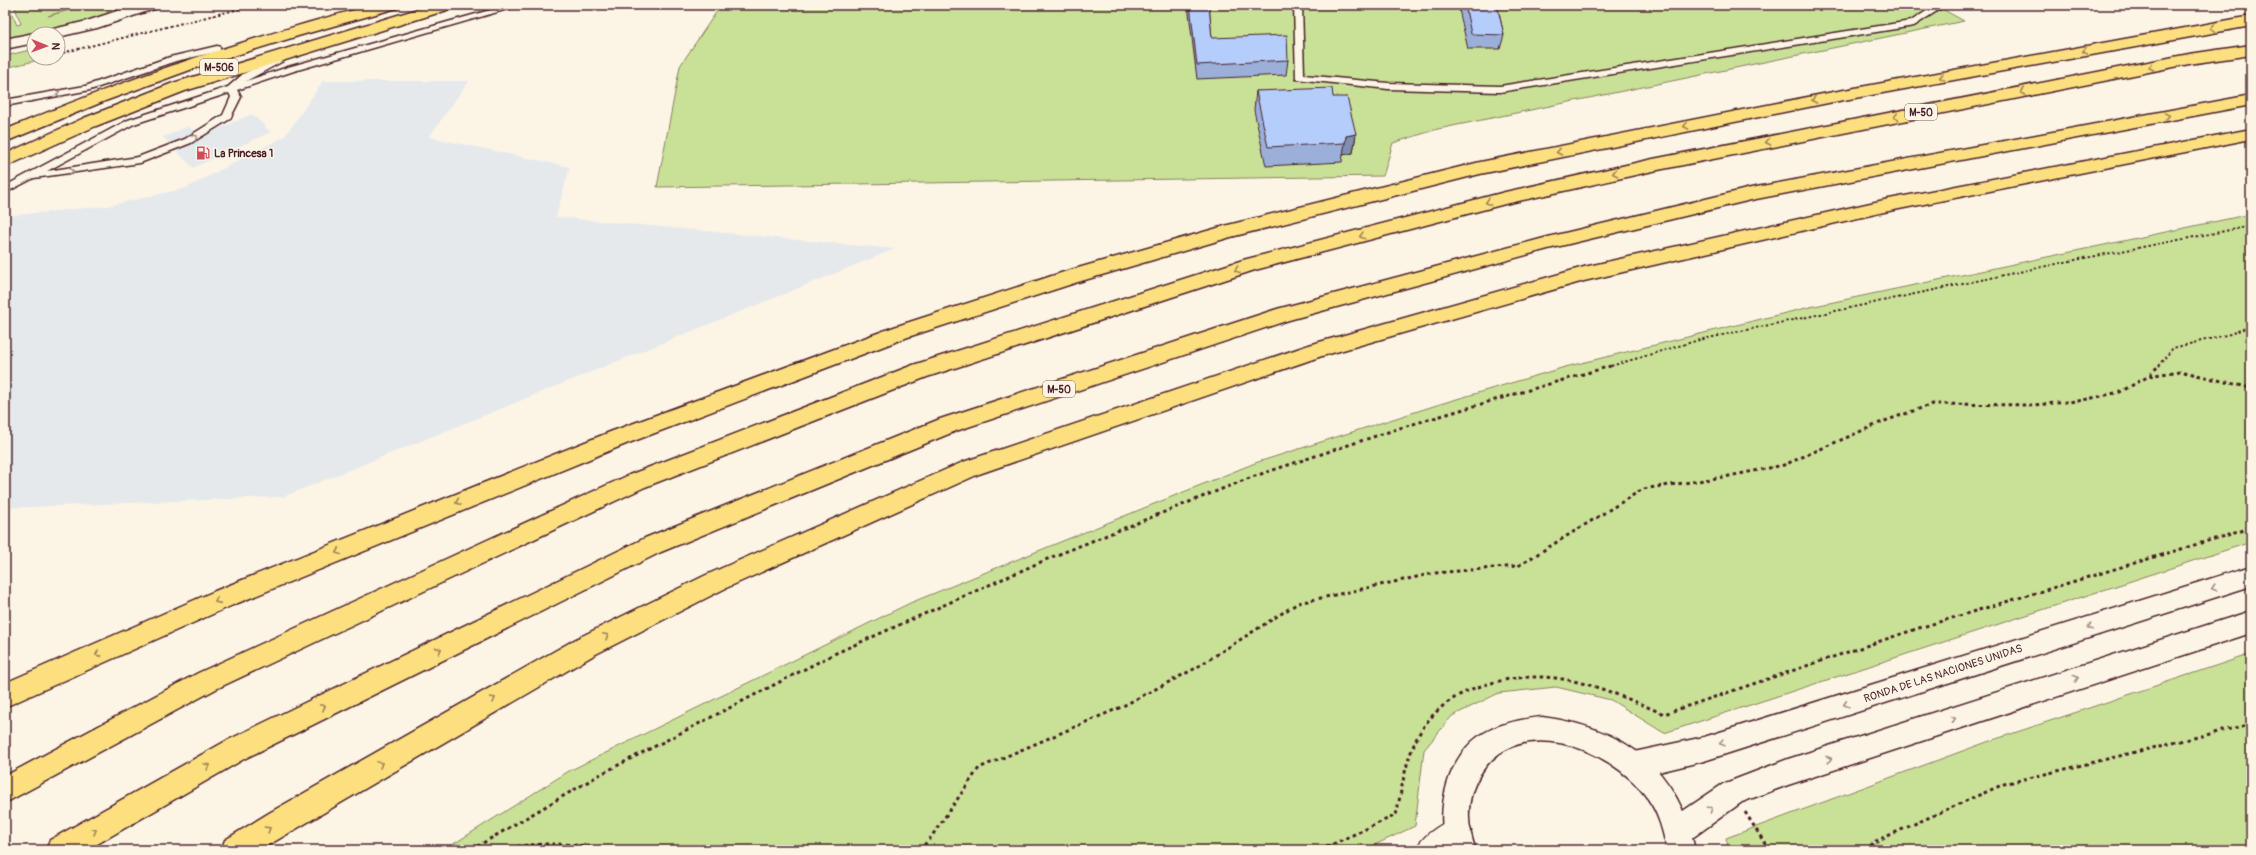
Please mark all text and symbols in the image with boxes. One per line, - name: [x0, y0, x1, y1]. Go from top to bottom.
- one-way arrow: [2210, 23, 2216, 32]
- north arrow: [26, 26, 66, 66]
- text: N: [49, 42, 62, 51]
- one-way arrow: [2082, 47, 2088, 55]
- road number: M-506: [200, 59, 238, 75]
- one-way arrow: [2148, 62, 2154, 71]
- one-way arrow: [1939, 72, 1945, 81]
- one-way arrow: [2020, 87, 2026, 96]
- one-way arrow: [56, 90, 62, 98]
- one-way arrow: [1811, 96, 1817, 104]
- road number: M-50: [1905, 104, 1937, 120]
- one-way arrow: [1893, 112, 1899, 121]
- one-way arrow: [2164, 112, 2170, 121]
- one-way arrow: [1683, 121, 1689, 129]
- one-way arrow: [191, 134, 198, 141]
- one-way arrow: [1765, 137, 1771, 146]
- fuel station icon: La Princesa 1: [195, 145, 211, 161]
- place label: La Princesa 1: [214, 147, 273, 160]
- one-way arrow: [1556, 147, 1562, 155]
- one-way arrow: [68, 167, 74, 176]
- one-way arrow: [1612, 169, 1618, 177]
- one-way arrow: [1485, 198, 1491, 206]
- one-way arrow: [1359, 231, 1366, 239]
- one-way arrow: [1234, 265, 1241, 273]
- road number: M-50: [1043, 381, 1075, 397]
- one-way arrow: [454, 498, 461, 506]
- one-way arrow: [334, 547, 341, 555]
- one-way arrow: [2210, 583, 2217, 592]
- one-way arrow: [214, 596, 222, 604]
- one-way arrow: [2087, 622, 2094, 631]
- one-way arrow: [602, 633, 610, 641]
- street label: RONDA DE LAS NACIONES UNIDAS: [1862, 642, 2024, 705]
- one-way arrow: [435, 647, 443, 655]
- one-way arrow: [95, 649, 102, 657]
- one-way arrow: [2073, 675, 2080, 683]
- one-way arrow: [489, 697, 496, 704]
- one-way arrow: [1842, 699, 1849, 708]
- one-way arrow: [318, 704, 326, 712]
- one-way arrow: [1949, 715, 1956, 723]
- one-way arrow: [1718, 738, 1725, 747]
- one-way arrow: [1826, 755, 1833, 764]
- one-way arrow: [376, 762, 383, 769]
- one-way arrow: [203, 764, 210, 771]
- one-way arrow: [1706, 806, 1713, 814]
- one-way arrow: [264, 827, 271, 834]
- one-way arrow: [90, 828, 97, 835]

